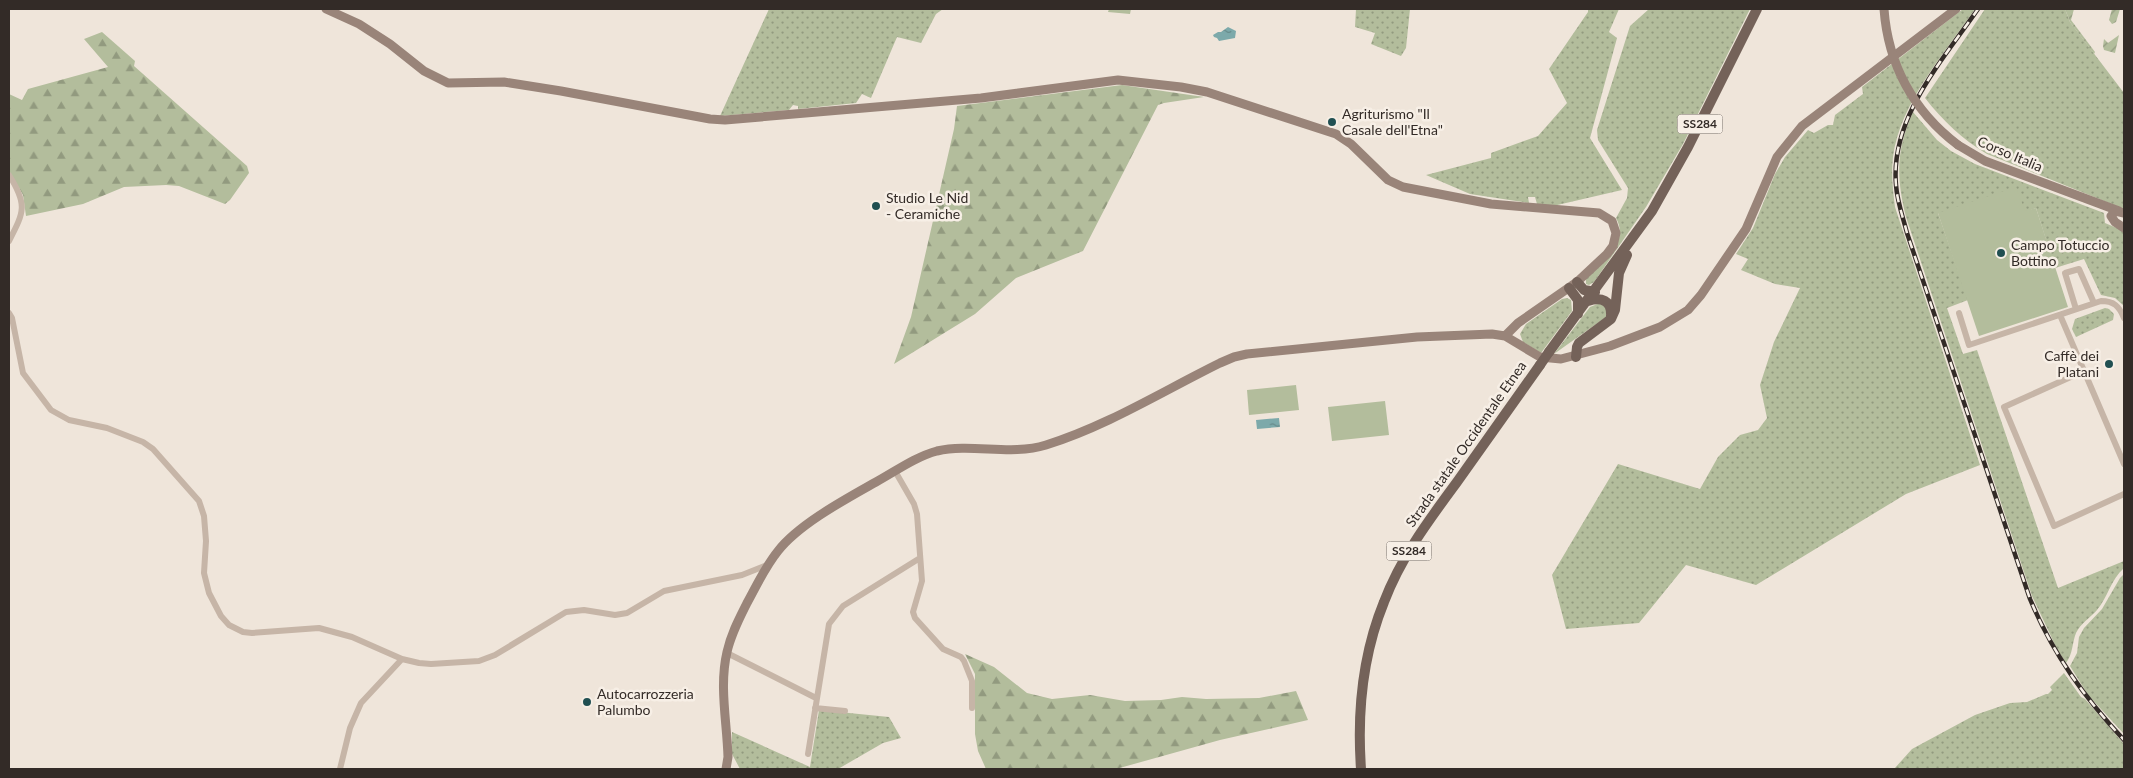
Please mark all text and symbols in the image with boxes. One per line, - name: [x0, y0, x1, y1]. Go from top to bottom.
- place label: Agriturismo "Il Casale dell'Etna": [1342, 105, 1443, 138]
- road number: SS284: [1678, 115, 1722, 134]
- marker: Agriturismo "Il Casale dell'Etna": [1326, 116, 1338, 128]
- street label: Corso Italia: [1975, 132, 2045, 175]
- place label: Studio Le Nid - Ceramiche: [886, 189, 968, 222]
- marker: Studio Le Nid - Ceramiche: [870, 200, 882, 212]
- place label: Campo Totuccio Bottino: [2011, 236, 2110, 269]
- marker: Campo Totuccio Bottino: [1995, 247, 2007, 259]
- place label: Caffè dei Platani: [2044, 347, 2099, 380]
- street label: Strada statale Occidentale Etnea: [1402, 357, 1530, 530]
- marker: Caffè dei Platani: [2103, 358, 2115, 370]
- road number: SS284: [1386, 542, 1432, 560]
- place label: Autocarrozzeria Palumbo: [597, 685, 694, 718]
- marker: Autocarrozzeria Palumbo: [581, 696, 593, 708]

